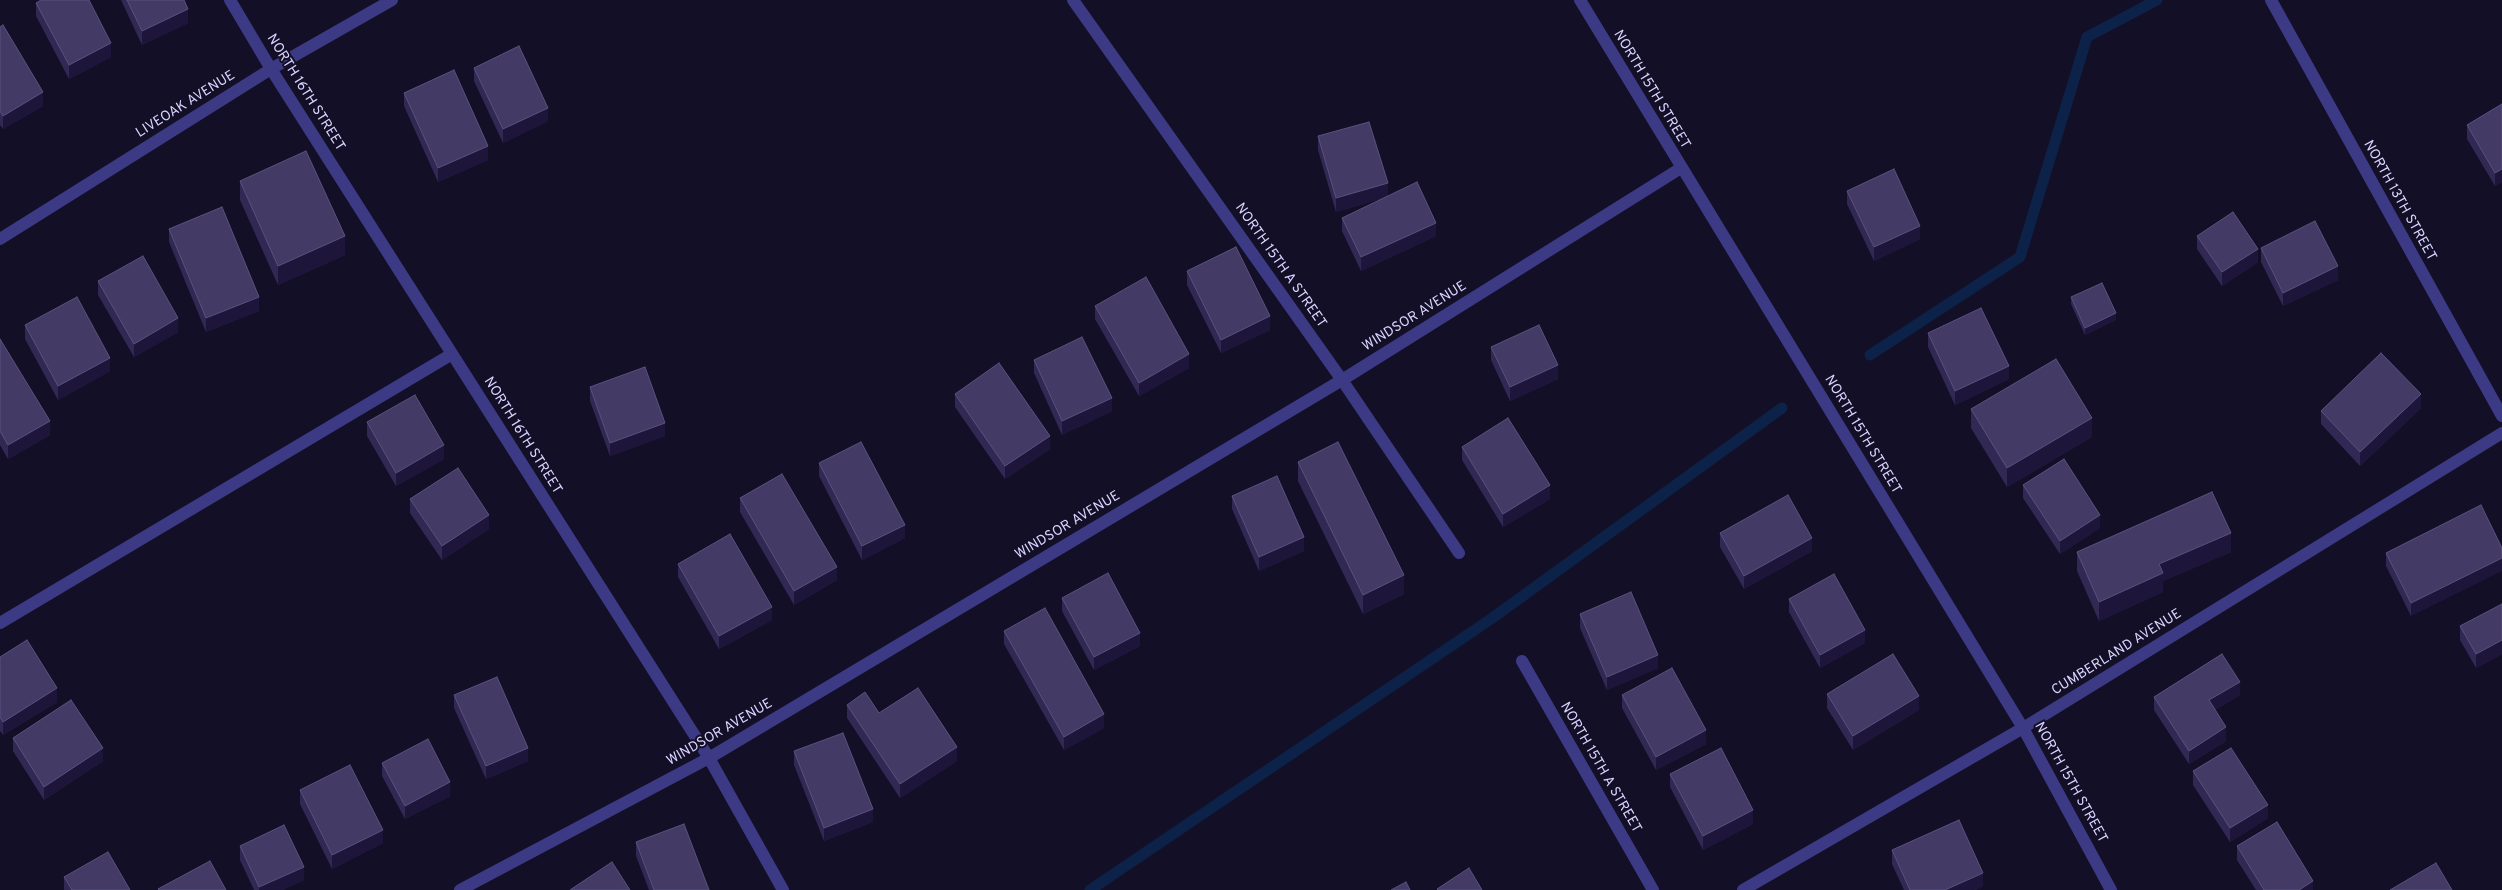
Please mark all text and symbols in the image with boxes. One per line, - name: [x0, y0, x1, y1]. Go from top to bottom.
- street label: NORTH 15TH STREET: [1609, 28, 1693, 152]
- street label: NORTH 16TH STREET: [262, 31, 348, 155]
- street label: LIVEOAK AVENUE: [133, 68, 239, 142]
- street label: NORTH 13TH STREET: [2359, 138, 2439, 264]
- street label: NORTH 15TH A STREET: [1231, 200, 1329, 332]
- street label: WINDSOR AVENUE: [1360, 278, 1470, 356]
- street label: NORTH 15TH STREET: [1820, 373, 1904, 497]
- street label: NORTH 16TH STREET: [479, 374, 565, 498]
- street label: WINDSOR AVENUE: [1012, 488, 1124, 564]
- street label: CUMBERLAND AVENUE: [2049, 606, 2185, 700]
- street label: WINDSOR AVENUE: [664, 696, 776, 770]
- street label: NORTH 15TH A STREET: [1556, 700, 1644, 836]
- street label: NORTH 15TH STREET: [2030, 720, 2110, 846]

